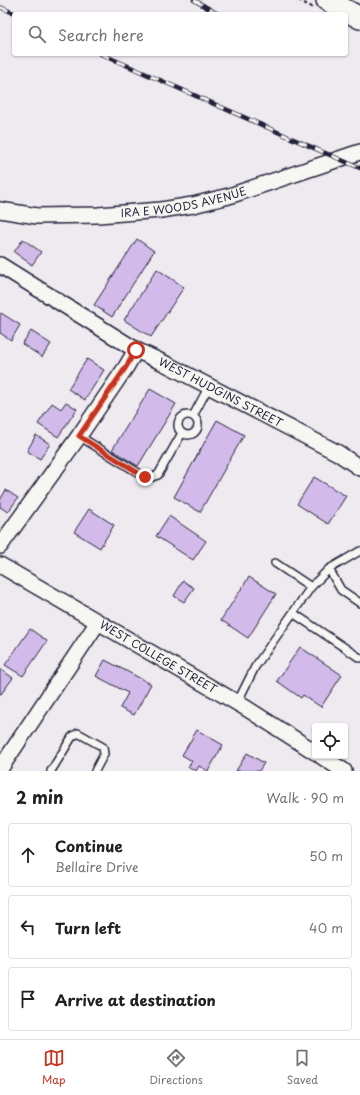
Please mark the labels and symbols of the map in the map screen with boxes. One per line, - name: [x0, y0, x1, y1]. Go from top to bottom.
- street label: IRA E WOODS AVENUE: [120, 182, 248, 221]
- route start: [127, 341, 145, 359]
- street label: WEST HUDGINS STREET: [156, 353, 286, 431]
- route end: [136, 468, 154, 486]
- street label: WEST COLLEGE STREET: [97, 616, 221, 698]

